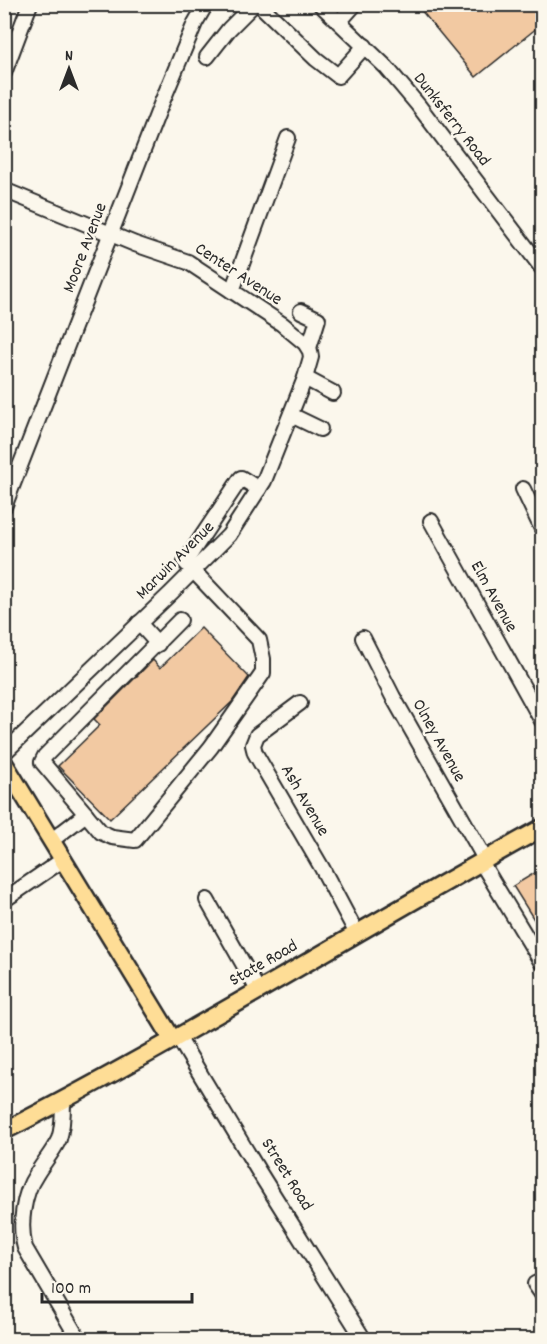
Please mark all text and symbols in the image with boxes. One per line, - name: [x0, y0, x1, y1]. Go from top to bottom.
- north arrow: [39, 39, 99, 99]
- text: N: [65, 45, 73, 68]
- street label: Dunksferry Road: [406, 68, 496, 172]
- street label: Moore Avenue: [57, 199, 115, 297]
- street label: Center Avenue: [189, 237, 287, 313]
- street label: Marwin Avenue: [131, 516, 221, 606]
- street label: Elm Avenue: [463, 557, 523, 637]
- street label: Olney Avenue: [405, 695, 471, 787]
- street label: Ash Avenue: [273, 761, 335, 842]
- street label: State Road: [225, 934, 303, 994]
- street label: Street Road: [254, 1134, 318, 1216]
- scale bar: [42, 1266, 192, 1304]
- text: 100 m: [51, 1277, 91, 1302]

